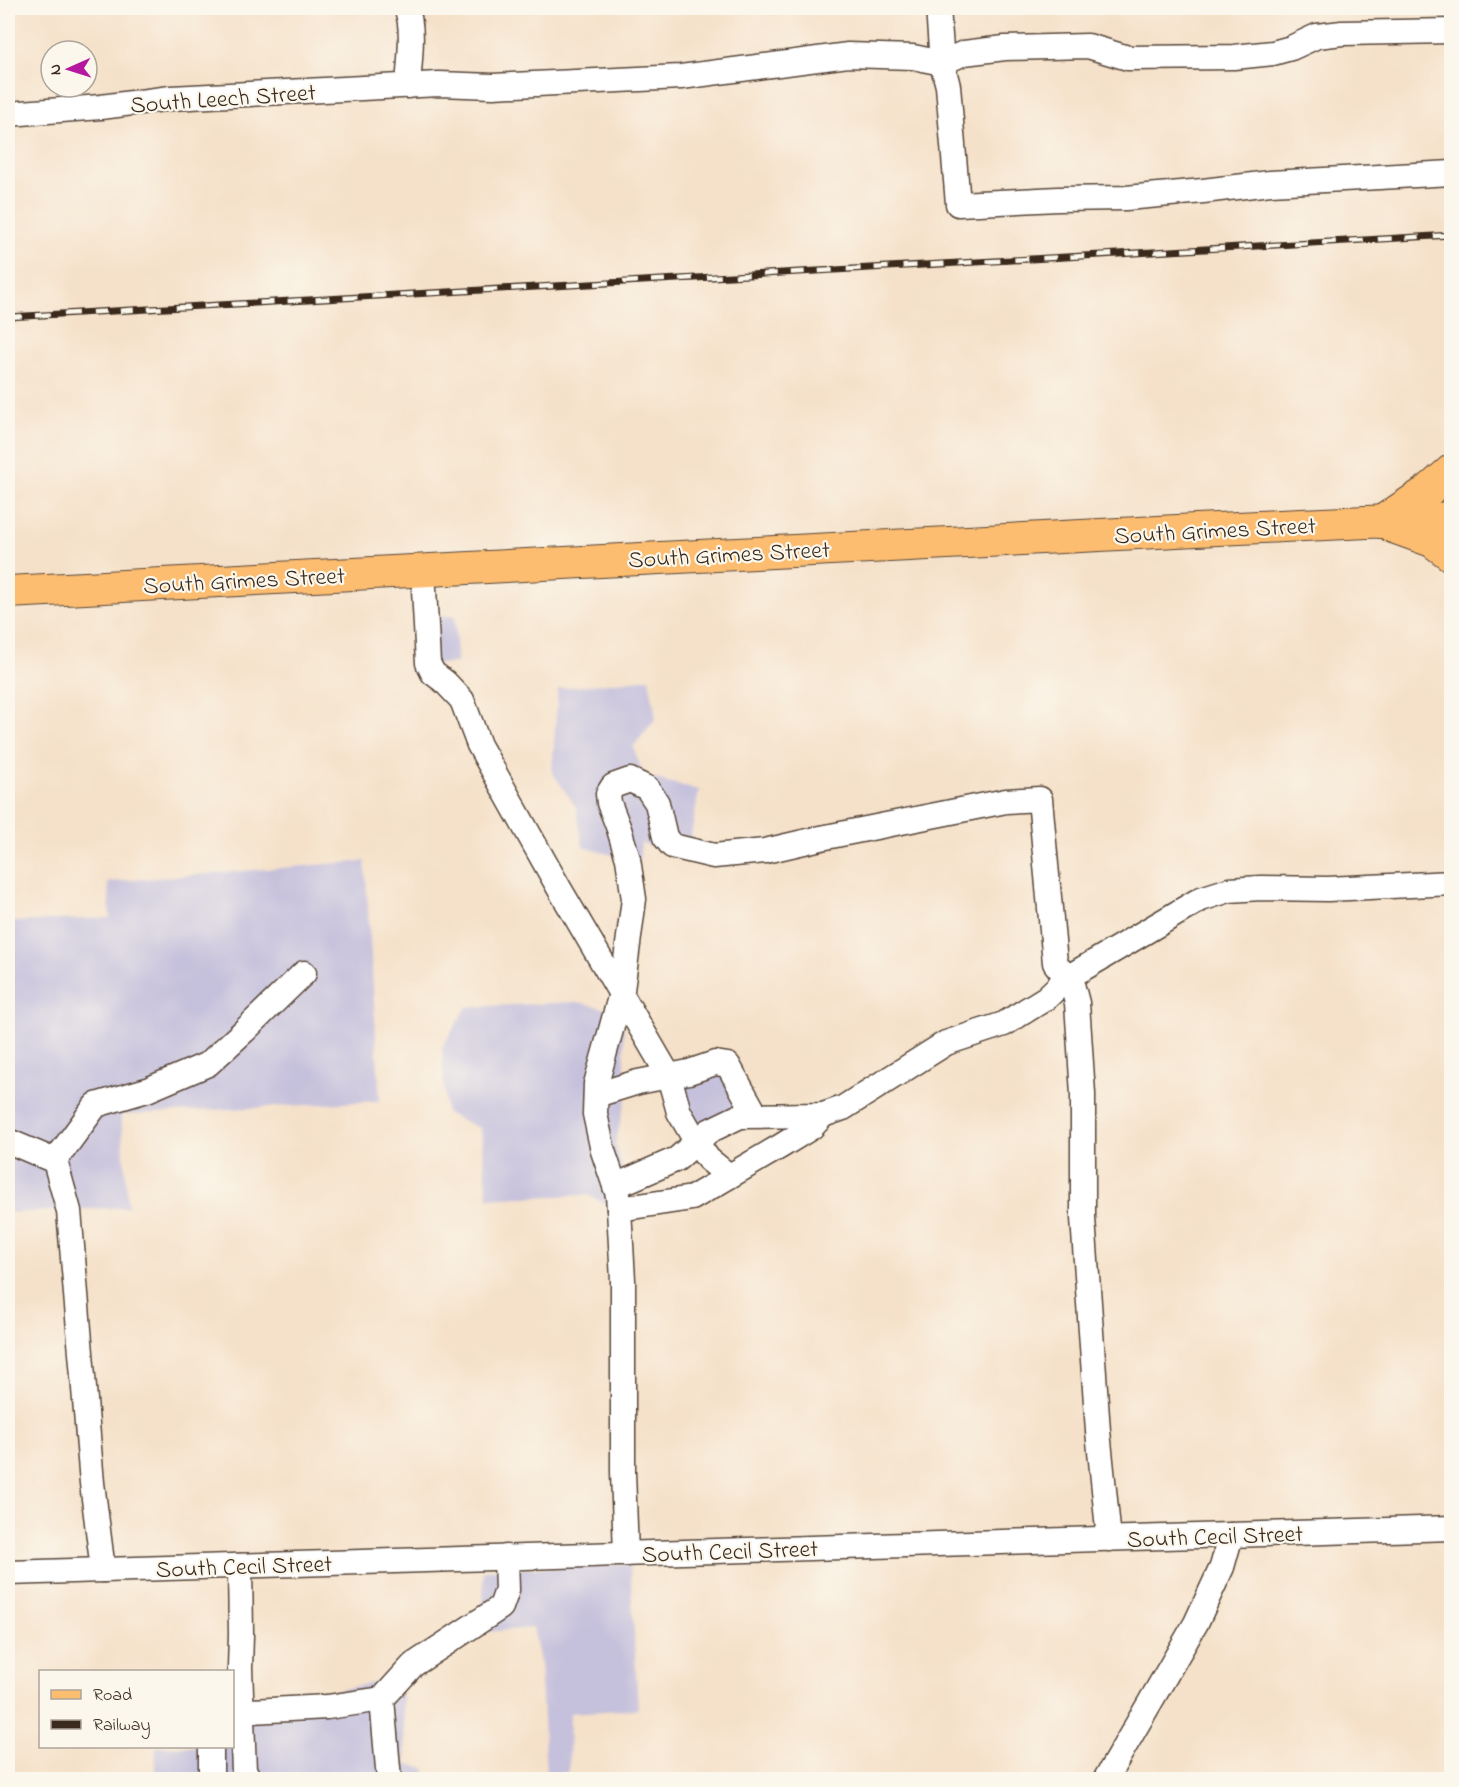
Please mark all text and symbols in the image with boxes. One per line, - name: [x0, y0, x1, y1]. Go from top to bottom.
- north arrow: [39, 39, 99, 99]
- text: N: [44, 63, 68, 76]
- street label: South Leech Street: [129, 77, 317, 124]
- street label: South Grimes Street: [1113, 510, 1317, 555]
- street label: South Grimes Street: [627, 534, 831, 579]
- street label: South Grimes Street: [142, 560, 346, 605]
- street label: South Cecil Street: [1126, 1518, 1304, 1559]
- street label: South Cecil Street: [641, 1533, 819, 1574]
- street label: South Cecil Street: [155, 1548, 333, 1589]
- legend: [39, 1670, 234, 1748]
- text: Road: [93, 1683, 132, 1709]
- text: Railway: [93, 1713, 150, 1739]

